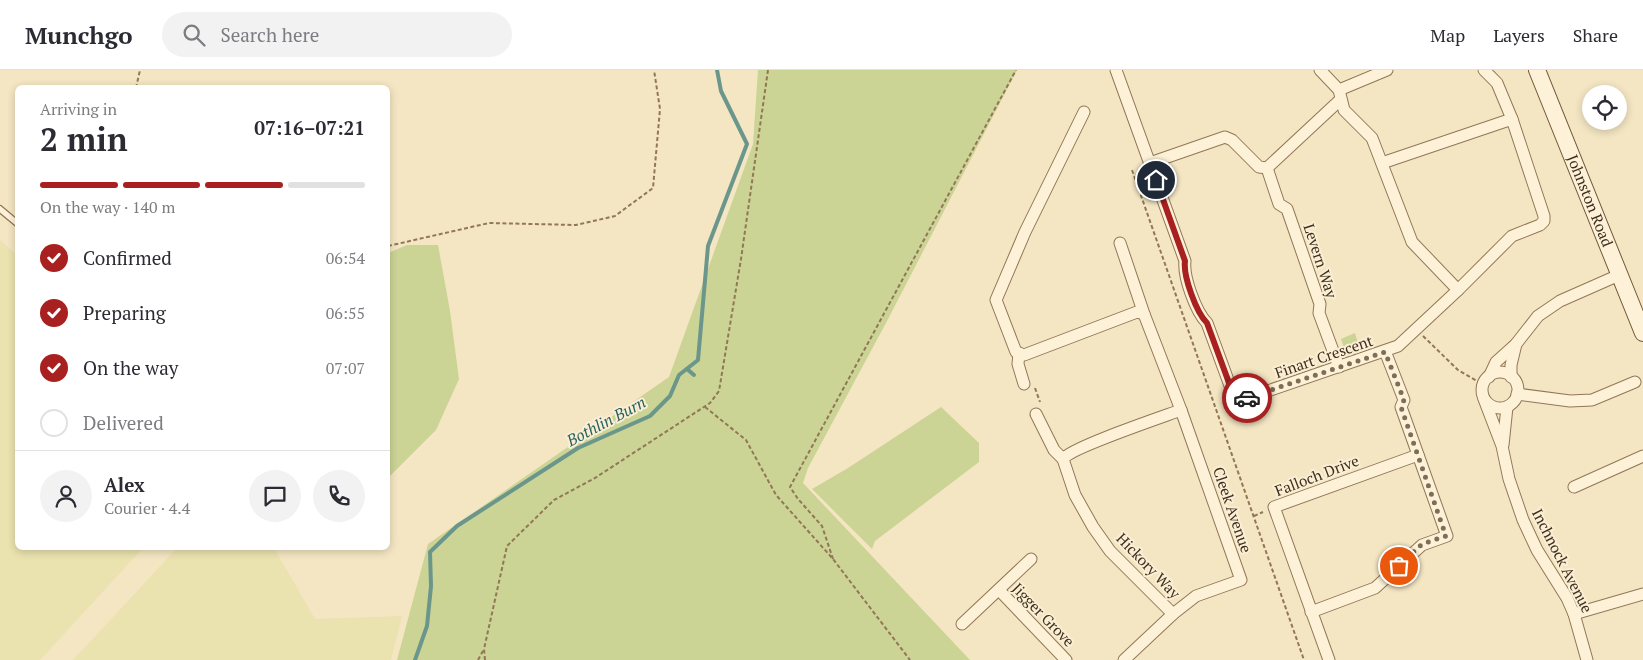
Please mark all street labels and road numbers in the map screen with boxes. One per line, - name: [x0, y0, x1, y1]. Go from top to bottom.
- street label: Johnston Road: [1563, 151, 1618, 249]
- street label: Levern Way: [1300, 221, 1342, 301]
- street label: Finart Crescent: [1272, 330, 1376, 382]
- street label: Falloch Drive: [1272, 450, 1361, 500]
- street label: Cleek Avenue: [1209, 464, 1257, 555]
- street label: Inchnock Avenue: [1528, 505, 1598, 616]
- street label: Hickory Way: [1112, 528, 1185, 603]
- street label: Jigger Grove: [1008, 578, 1079, 651]

